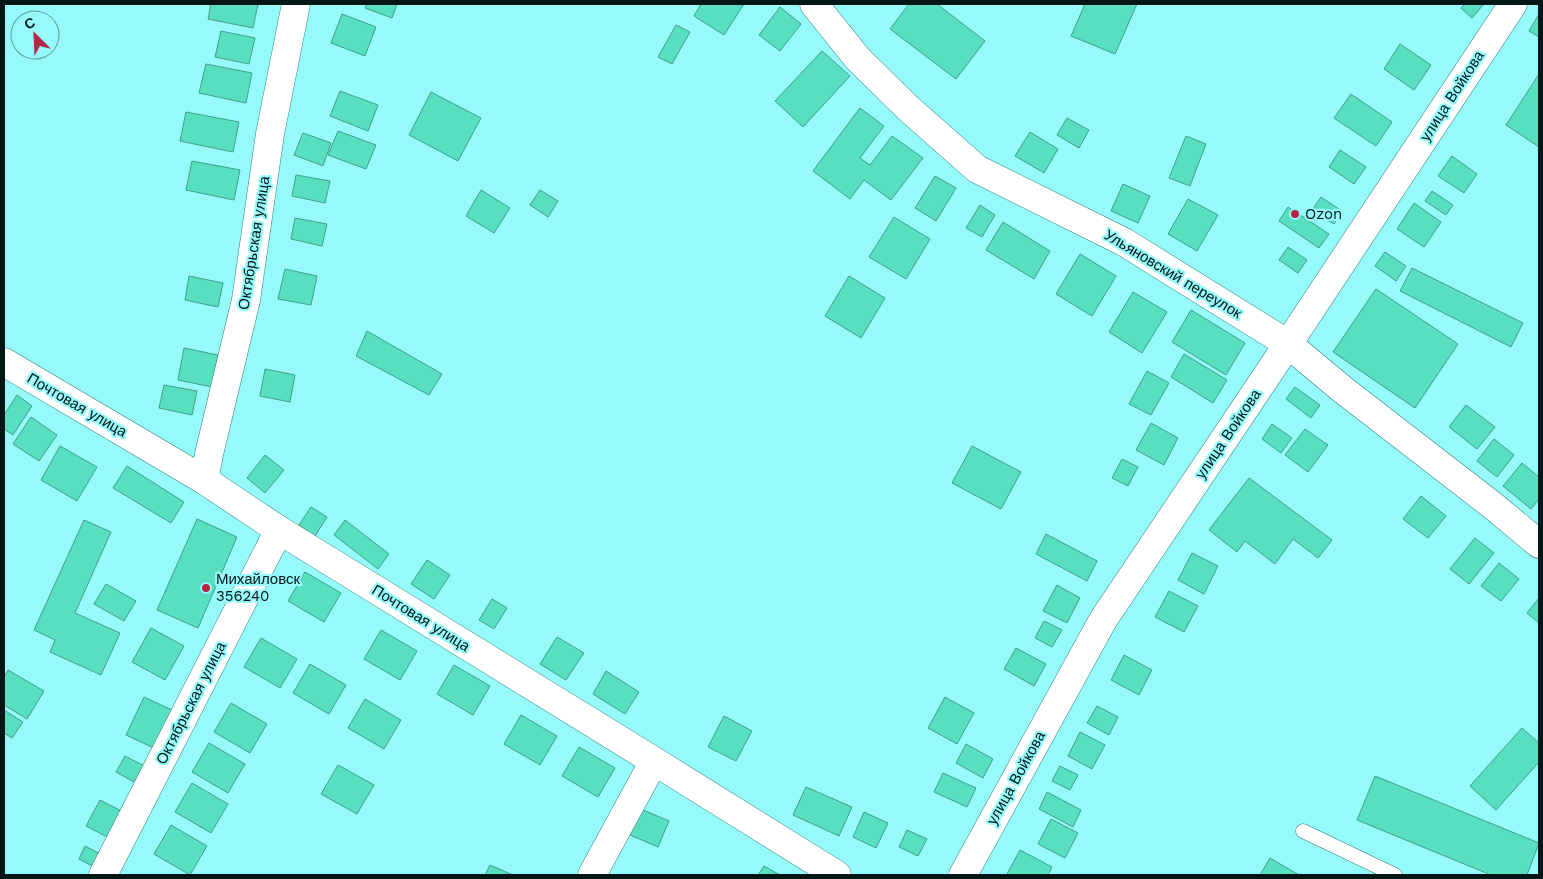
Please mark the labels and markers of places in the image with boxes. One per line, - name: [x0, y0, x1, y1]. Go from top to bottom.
- place label: Ozon: [1305, 205, 1342, 223]
- marker: Ozon: [1289, 208, 1301, 220]
- place label: Михайловск 356240: [216, 570, 300, 605]
- marker: Михайловск 356240: [200, 582, 212, 594]

